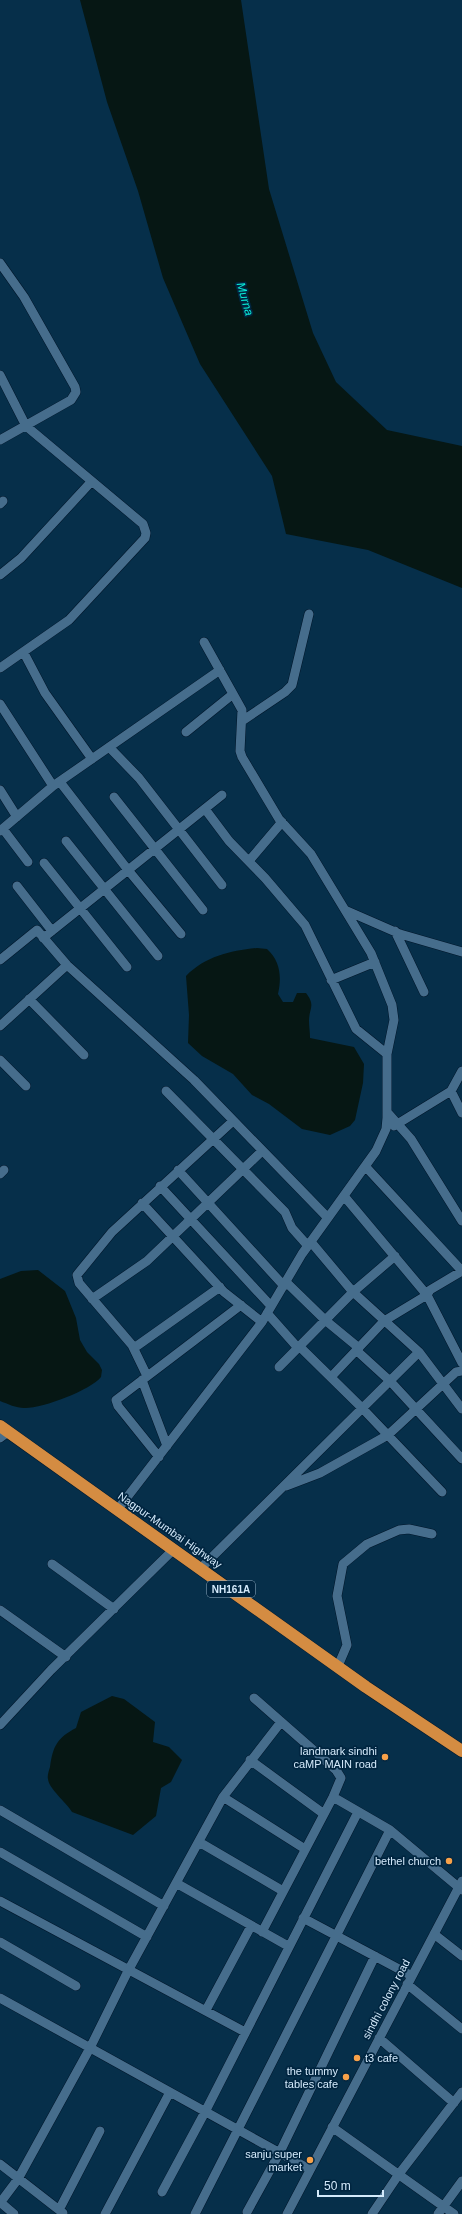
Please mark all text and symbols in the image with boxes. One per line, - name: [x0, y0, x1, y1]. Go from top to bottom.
- water label: Murna: [234, 281, 257, 318]
- street label: Nagpur-Mumbai Highway: [116, 1489, 225, 1571]
- road number: NH161A: [207, 1581, 255, 1597]
- place label: landmark sindhi caMP MAIN road: [293, 1745, 377, 1770]
- marker: landmark sindhi caMP MAIN road: [380, 1752, 390, 1762]
- place label: bethel church: [375, 1855, 441, 1867]
- marker: bethel church: [444, 1856, 454, 1866]
- street label: sindhi colony road: [360, 1957, 412, 2041]
- place label: t3 cafe: [365, 2052, 398, 2064]
- marker: t3 cafe: [352, 2053, 362, 2063]
- place label: the tummy tables cafe: [285, 2065, 338, 2090]
- marker: the tummy tables cafe: [341, 2072, 351, 2082]
- place label: sanju super market: [245, 2148, 302, 2173]
- marker: sanju super market: [305, 2155, 315, 2165]
- scale bar: [318, 2172, 383, 2198]
- text: 50 m: [324, 2179, 351, 2193]

